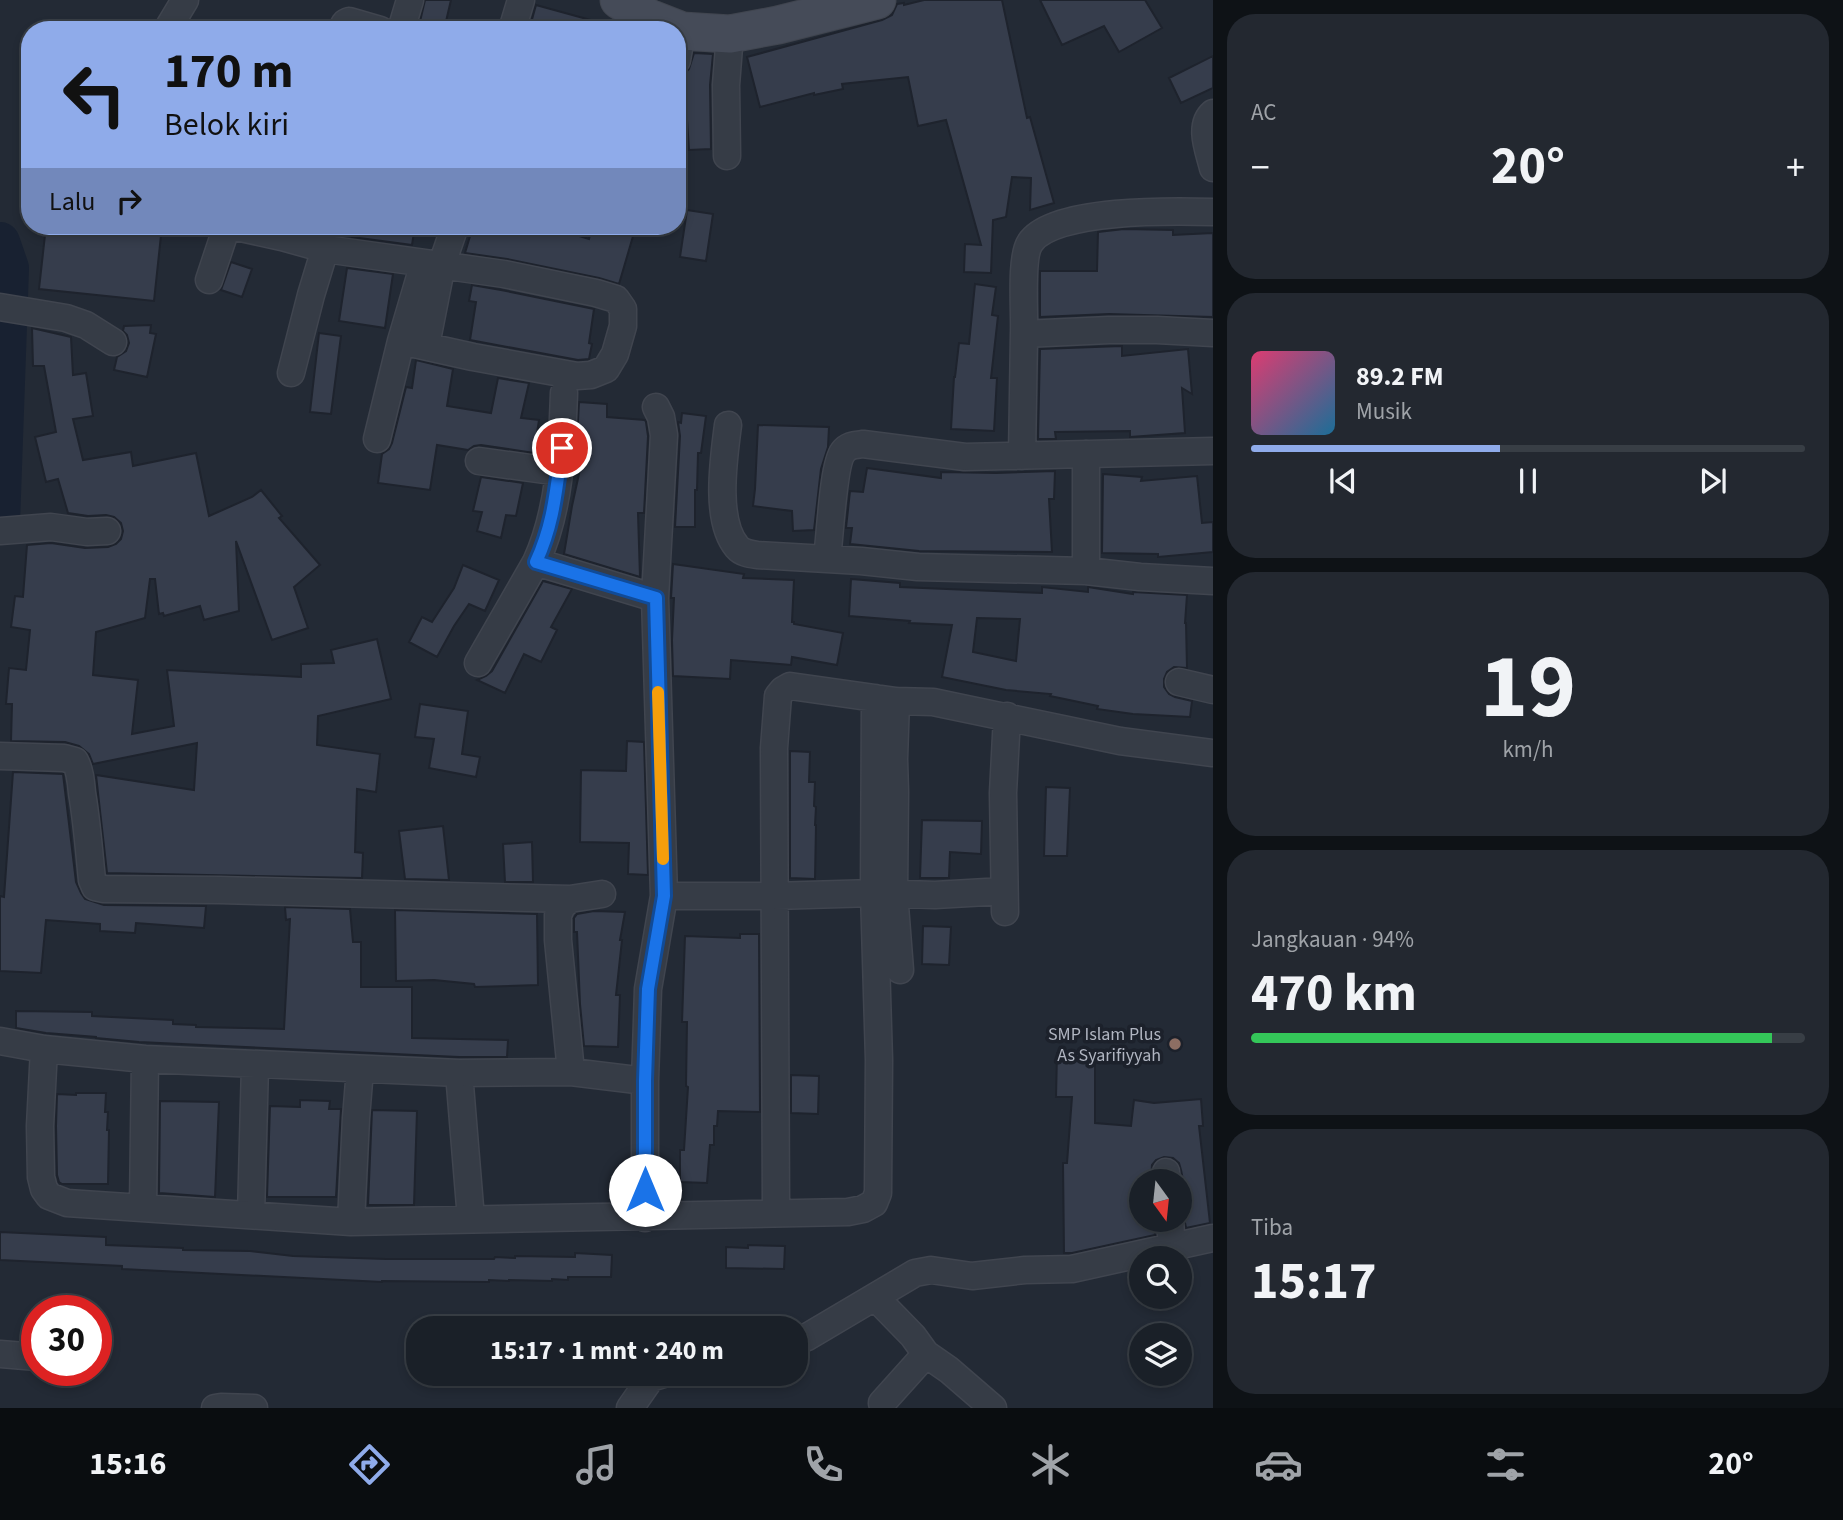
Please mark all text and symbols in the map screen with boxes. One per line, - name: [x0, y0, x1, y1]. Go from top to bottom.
- text: 170 m: [164, 37, 293, 107]
- icon: left: [49, 49, 140, 140]
- text: AC: [1251, 96, 1276, 129]
- text: Belok kiri: [164, 102, 289, 148]
- text: 20°: [1491, 130, 1565, 204]
- text: −: [1251, 141, 1270, 195]
- text: +: [1786, 141, 1805, 195]
- icon: right: [110, 182, 148, 220]
- text: Lalu: [49, 183, 96, 220]
- text: 89.2 FM: [1356, 358, 1444, 395]
- text: Musik: [1356, 395, 1412, 428]
- pin: [532, 418, 592, 478]
- icon: arrive: [543, 429, 581, 467]
- icon: previous: [1324, 462, 1362, 500]
- icon: pause: [1509, 462, 1547, 500]
- icon: next: [1694, 462, 1732, 500]
- text: 19: [1480, 623, 1576, 752]
- text: km/h: [1502, 733, 1554, 766]
- text: Jangkauan · 94%: [1251, 923, 1414, 956]
- text: 470 km: [1251, 957, 1417, 1031]
- place label: SMP Islam Plus As Syarifiyyah: [1048, 1022, 1161, 1068]
- marker: SMP Islam Plus As Syarifiyyah: [1167, 1036, 1183, 1052]
- position arrow: [608, 1153, 682, 1227]
- north arrow: [1129, 1169, 1192, 1232]
- map controls: [1129, 1169, 1192, 1386]
- text: Tiba: [1251, 1211, 1293, 1244]
- text: 15:17: [1251, 1245, 1376, 1319]
- button: search: [1129, 1246, 1192, 1309]
- speed limit sign: 30: [21, 1295, 112, 1386]
- button: layers: [1129, 1323, 1192, 1386]
- text: 15:17 · 1 mnt · 240 m: [490, 1332, 724, 1369]
- icon: directions: [345, 1440, 394, 1489]
- icon: music: [572, 1440, 621, 1489]
- icon: phone: [799, 1440, 848, 1489]
- icon: climate: [1026, 1440, 1075, 1489]
- icon: car: [1254, 1440, 1303, 1489]
- icon: filters: [1481, 1440, 1530, 1489]
- text: 15:16: [89, 1441, 166, 1487]
- text: 20°: [1708, 1441, 1754, 1487]

